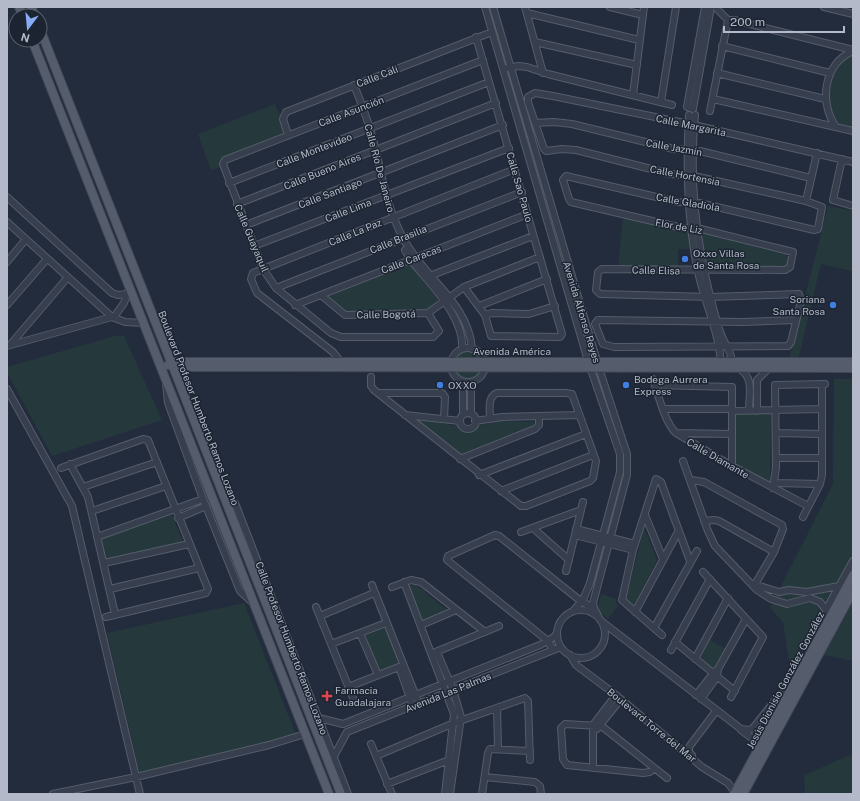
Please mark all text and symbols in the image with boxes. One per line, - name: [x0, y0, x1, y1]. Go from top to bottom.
- north arrow: [8, 8, 48, 48]
- scale bar: [724, 8, 844, 34]
- text: 200 m: [730, 15, 765, 29]
- text: N: [19, 31, 31, 45]
- street label: Calle Cali: [354, 63, 400, 89]
- street label: Calle Asunción: [317, 93, 386, 129]
- street label: Calle Margarita: [655, 112, 727, 138]
- street label: Calle Río De Janeiro: [362, 122, 398, 214]
- street label: Calle Montevideo: [274, 130, 354, 170]
- street label: Calle Jazmín: [645, 136, 703, 158]
- street label: Calle Bueno Aires: [282, 150, 362, 192]
- street label: Calle Sao Paulo: [504, 151, 536, 224]
- street label: Calle Hortensia: [649, 162, 721, 188]
- street label: Calle Santiago: [296, 175, 364, 211]
- street label: Calle Gladiola: [655, 190, 721, 214]
- street label: Calle Lima: [323, 196, 373, 224]
- street label: Calle Guayaquil: [232, 202, 272, 274]
- street label: Calle La Paz: [327, 216, 383, 248]
- street label: Flor de Liz: [654, 216, 704, 236]
- street label: Calle Brasilia: [368, 222, 428, 256]
- street label: Calle Caracas: [379, 242, 443, 276]
- place label: Oxxo Villas de Santa Rosa: [693, 247, 759, 271]
- marker: Oxxo Villas de Santa Rosa: [680, 254, 690, 264]
- street label: Avenida Alfonso Reyes: [561, 260, 603, 364]
- street label: Calle Elisa: [632, 264, 680, 276]
- place label: Soriana Santa Rosa: [773, 293, 825, 317]
- marker: Soriana Santa Rosa: [828, 300, 838, 310]
- street label: Calle Bogotá: [356, 307, 416, 321]
- street label: Boulevard Profesor Humberto Ramos Lozano: [156, 309, 242, 507]
- street label: Avenida América: [473, 345, 551, 357]
- place label: Bodega Aurrera Express: [634, 373, 708, 397]
- place label: OXXO: [448, 379, 477, 391]
- marker: OXXO: [435, 380, 445, 390]
- marker: Bodega Aurrera Express: [621, 380, 631, 390]
- street label: Calle Diamante: [685, 435, 752, 481]
- street label: Calle Profesor Humberto Ramos Lozano: [253, 560, 331, 737]
- street label: Jesús Dionisio González González: [744, 609, 826, 751]
- street label: Avenida Las Palmas: [403, 669, 493, 715]
- place label: Farmacia Guadalajara: [335, 684, 391, 708]
- street label: Boulevard Torre del Mar: [605, 685, 699, 765]
- marker: Farmacia Guadalajara: [322, 691, 332, 701]

